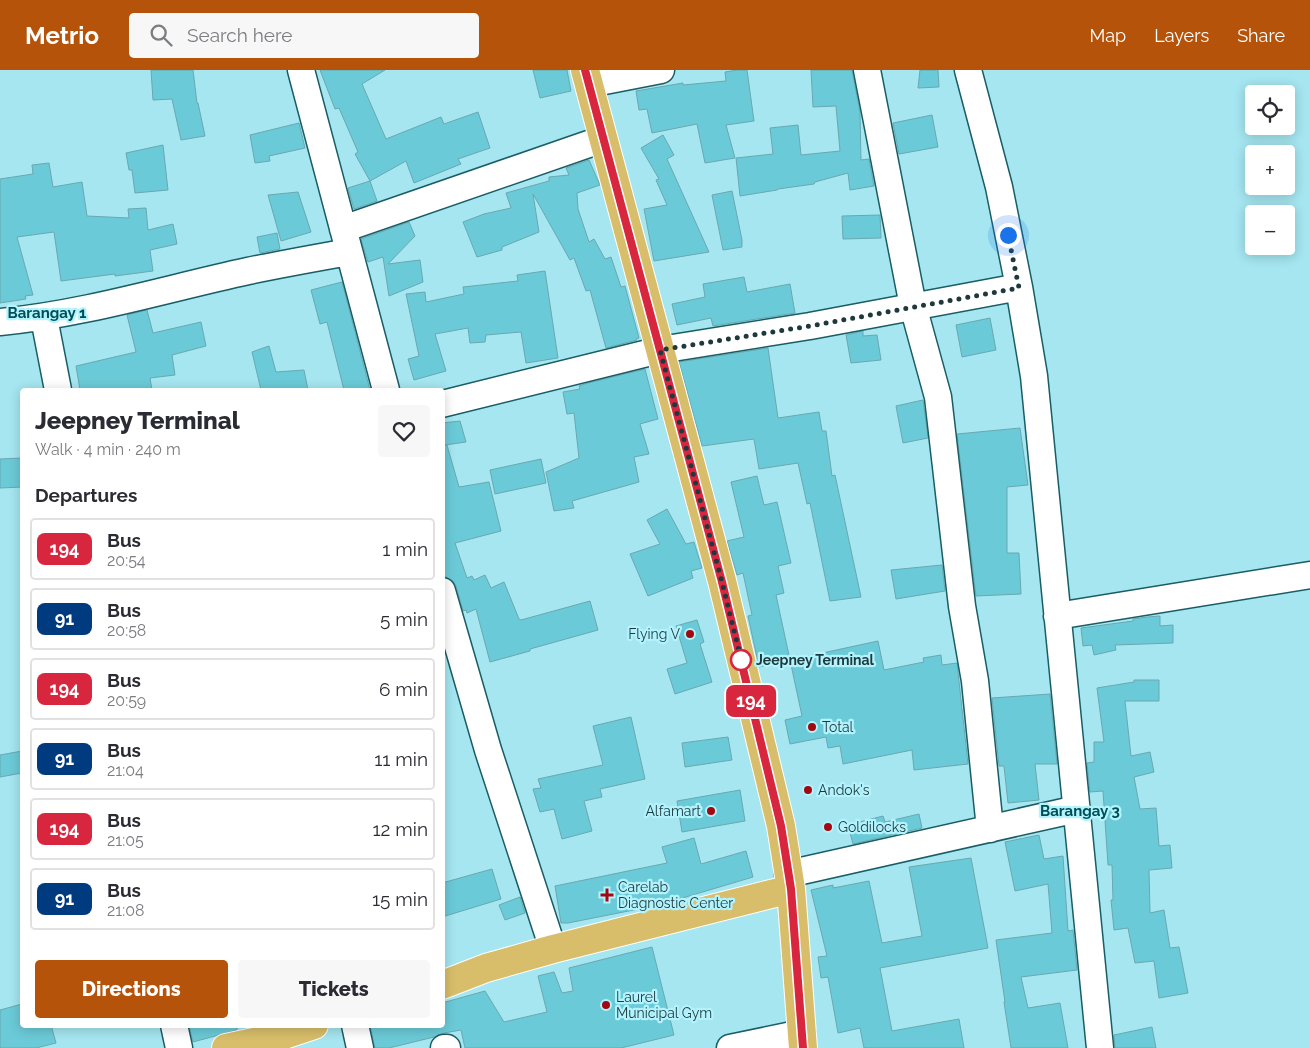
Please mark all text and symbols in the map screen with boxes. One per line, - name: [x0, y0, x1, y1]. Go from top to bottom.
- search box: [129, 13, 479, 58]
- text: Metrio: [25, 21, 99, 50]
- icon: search: [147, 21, 175, 49]
- text: Search here: [187, 24, 292, 46]
- text: Map: [1090, 25, 1126, 46]
- text: Layers: [1154, 25, 1209, 46]
- text: Share: [1237, 25, 1285, 46]
- map controls: [1245, 85, 1295, 255]
- button: locate: [1245, 85, 1295, 135]
- button: +: [1245, 145, 1295, 195]
- button: −: [1245, 205, 1295, 255]
- your location: [996, 223, 1021, 248]
- district label: Barangay 1: [8, 304, 87, 322]
- button: heart: [378, 405, 430, 457]
- text: Jeepney Terminal: [35, 406, 240, 435]
- text: Walk · 4 min · 240 m: [35, 440, 181, 459]
- text: Departures: [35, 484, 137, 506]
- text: Bus: [107, 529, 141, 551]
- text: 194: [50, 538, 79, 559]
- text: 1 min: [382, 538, 428, 560]
- text: 20:54: [107, 551, 146, 570]
- text: Bus: [107, 599, 141, 621]
- text: 91: [55, 608, 74, 629]
- text: 5 min: [380, 608, 428, 630]
- text: 20:58: [107, 621, 146, 640]
- place label: Flying V: [628, 626, 680, 642]
- marker: Flying V: [684, 628, 696, 640]
- marker: Jeepney Terminal: [730, 649, 752, 671]
- place label: Jeepney Terminal: [756, 652, 874, 668]
- text: Bus: [107, 669, 141, 691]
- text: 194: [50, 678, 79, 699]
- text: 6 min: [379, 678, 428, 700]
- line badge: 194: [722, 685, 780, 717]
- text: 194: [736, 690, 766, 711]
- text: 20:59: [107, 691, 146, 710]
- place label: Total: [822, 719, 854, 735]
- marker: Total: [806, 721, 818, 733]
- text: Bus: [107, 739, 141, 761]
- text: 91: [55, 748, 74, 769]
- text: 11 min: [374, 748, 428, 770]
- text: 21:04: [107, 761, 144, 780]
- place label: Andok's: [818, 782, 870, 798]
- marker: Andok's: [802, 784, 814, 796]
- district label: Barangay 3: [1040, 802, 1120, 820]
- place label: Alfamart: [645, 803, 701, 819]
- marker: Alfamart: [705, 805, 717, 817]
- text: Bus: [107, 809, 141, 831]
- text: 194: [50, 818, 79, 839]
- text: 12 min: [372, 818, 428, 840]
- place label: Goldilocks: [838, 819, 906, 835]
- marker: Goldilocks: [822, 821, 834, 833]
- text: 21:05: [107, 831, 144, 850]
- text: Bus: [107, 879, 141, 901]
- place label: Carelab Diagnostic Center: [618, 879, 733, 911]
- text: 91: [55, 888, 74, 909]
- text: 15 min: [372, 888, 428, 910]
- marker: Carelab Diagnostic Center: [600, 888, 614, 902]
- text: 21:08: [107, 901, 144, 920]
- button: Directions: [35, 960, 228, 1018]
- button: Tickets: [238, 960, 430, 1018]
- place label: Laurel Municipal Gym: [616, 989, 712, 1021]
- marker: Laurel Municipal Gym: [600, 999, 612, 1011]

